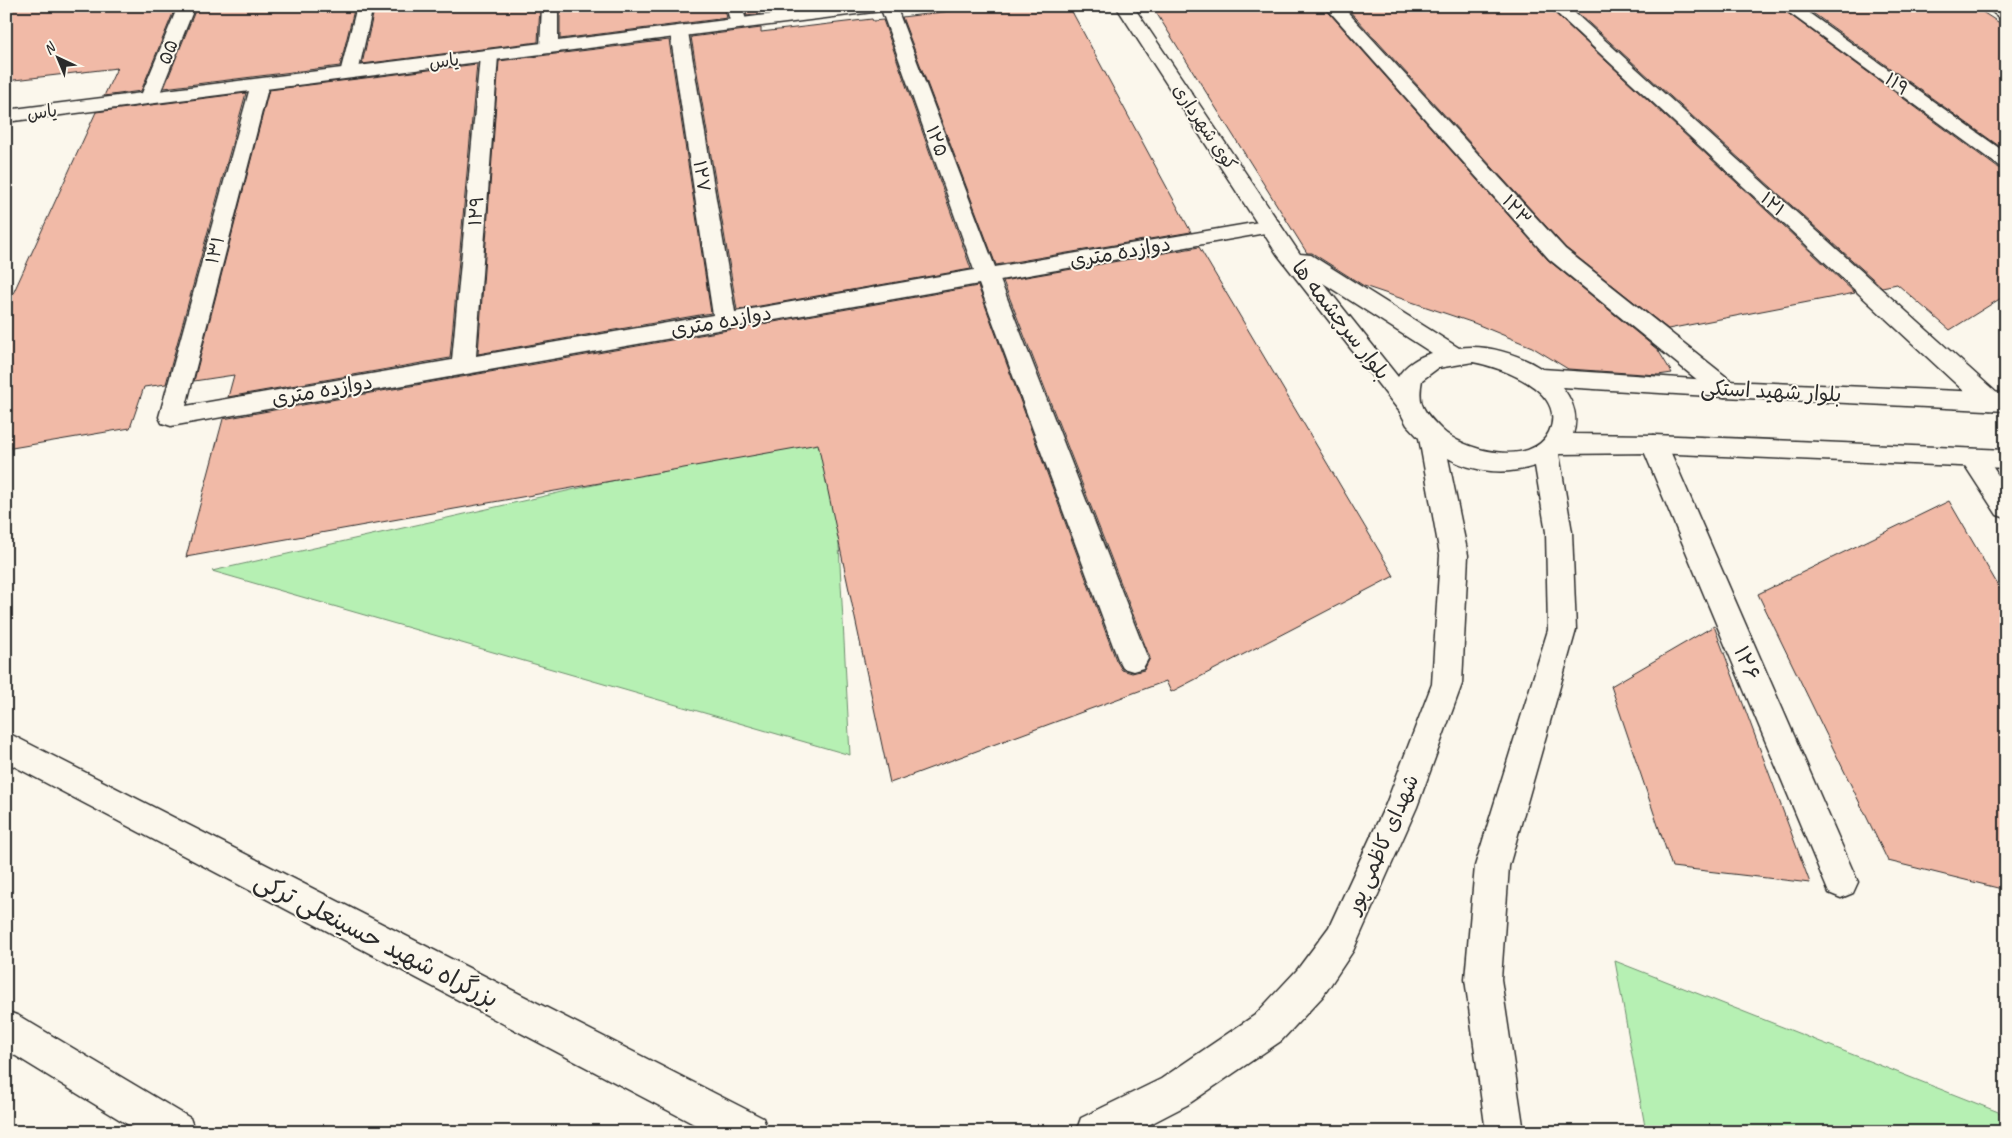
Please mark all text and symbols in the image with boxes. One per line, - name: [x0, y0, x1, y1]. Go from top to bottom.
- north arrow: [32, 32, 82, 82]
- street label: ۵۵: [153, 36, 183, 68]
- text: N: [40, 38, 60, 58]
- street label: یاس: [428, 48, 460, 74]
- street label: ۱۱۹: [1881, 68, 1913, 100]
- street label: کوی شهرداری: [1168, 80, 1242, 174]
- street label: یاس: [26, 99, 58, 125]
- street label: ۱۲۵: [921, 123, 953, 159]
- street label: ۱۲۷: [689, 159, 715, 193]
- street label: ۱۲۱: [1756, 187, 1790, 221]
- street label: ۱۲۳: [1498, 190, 1536, 230]
- street label: ۱۲۹: [464, 195, 488, 227]
- street label: دوازده متری: [1067, 230, 1173, 274]
- street label: ۱۳۱: [201, 234, 229, 266]
- street label: بلوار سرچشمه ها: [1286, 255, 1396, 385]
- street label: دوازده متری: [668, 299, 774, 343]
- street label: دوازده متری: [269, 368, 375, 412]
- street label: بلوار شهید استکی: [1700, 374, 1842, 409]
- street label: ۱۲۶: [1728, 642, 1766, 684]
- street label: شهدای کاظمی پور: [1339, 770, 1425, 920]
- street label: بزرگراه شهید حسینعلی ترکی: [249, 864, 504, 1015]

